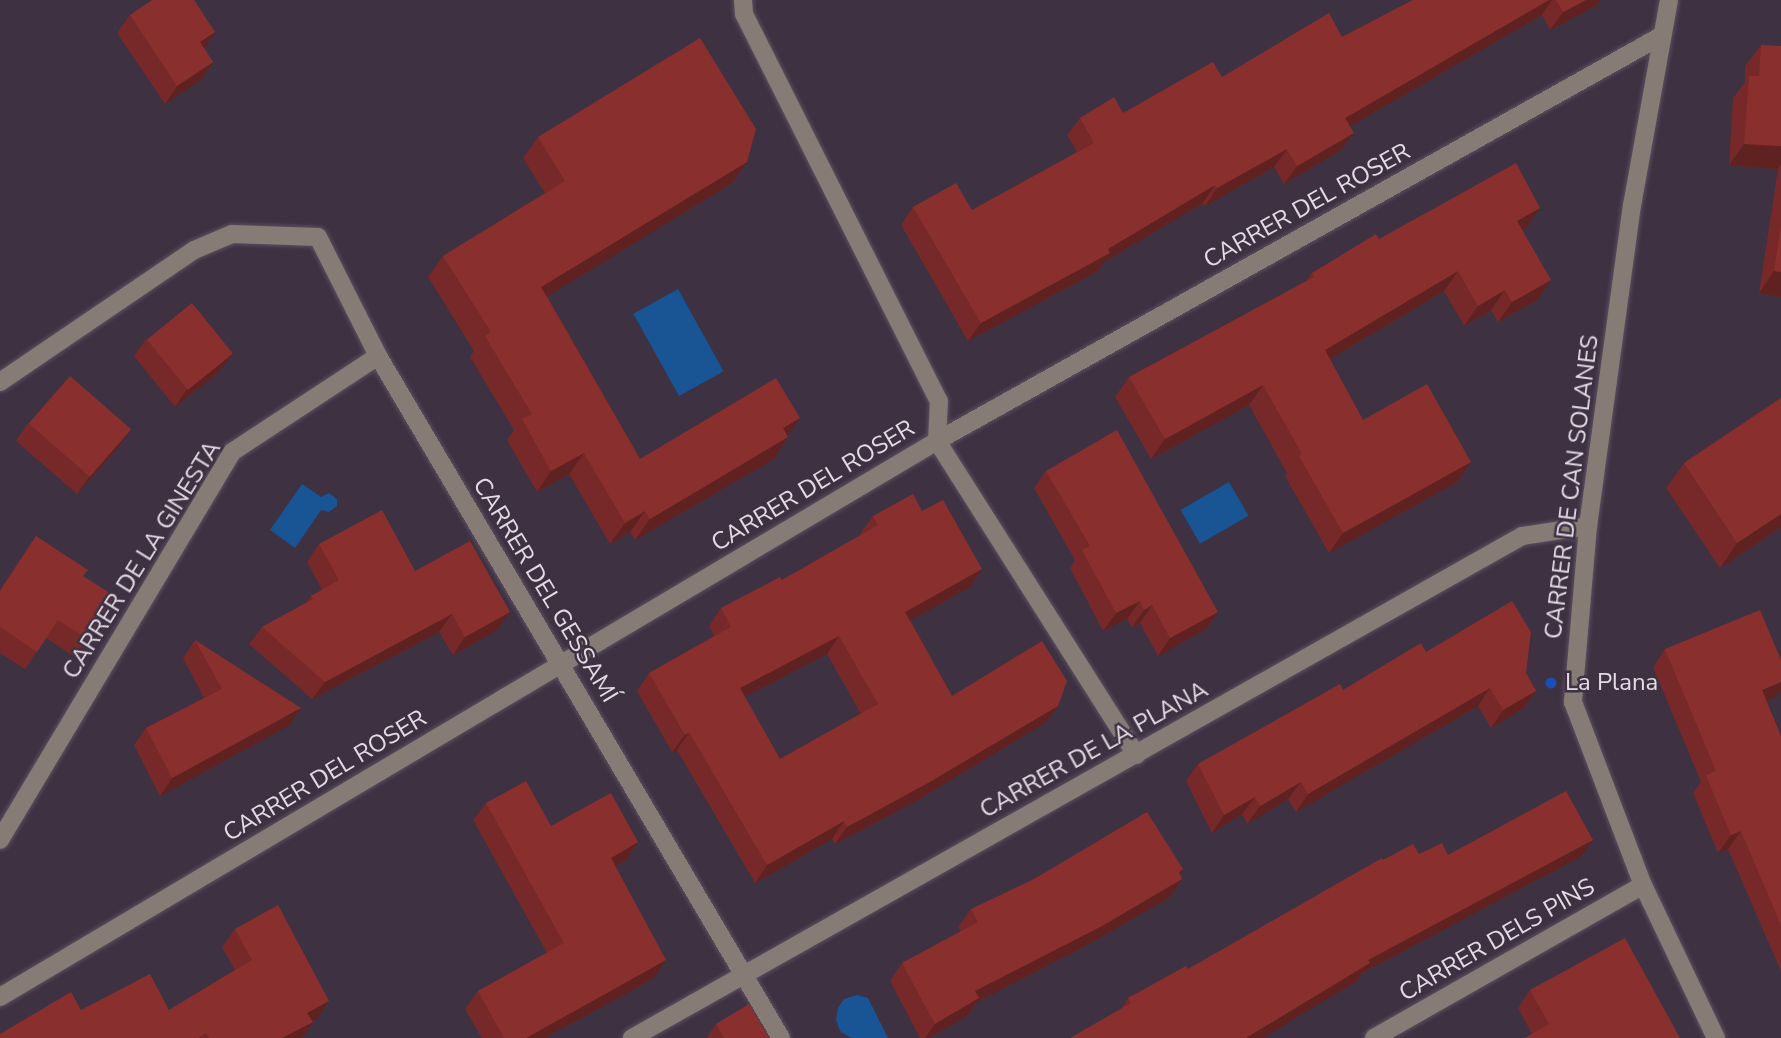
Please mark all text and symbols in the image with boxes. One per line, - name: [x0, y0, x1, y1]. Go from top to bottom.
- street label: CARRER DEL ROSER: [1199, 137, 1415, 275]
- street label: CARRER DE CAN SOLANES: [1539, 333, 1605, 641]
- street label: CARRER DEL ROSER: [706, 414, 920, 558]
- street label: CARRER DE LA GINESTA: [57, 436, 227, 684]
- street label: CARRER DEL GESSAMÍ: [466, 472, 624, 708]
- place label: La Plana: [1565, 669, 1658, 697]
- street label: CARRER DE LA PLANA: [975, 675, 1213, 825]
- marker: La Plana: [1543, 675, 1559, 691]
- street label: CARRER DEL ROSER: [218, 704, 432, 848]
- street label: CARRER DELS PINS: [1394, 872, 1600, 1008]

